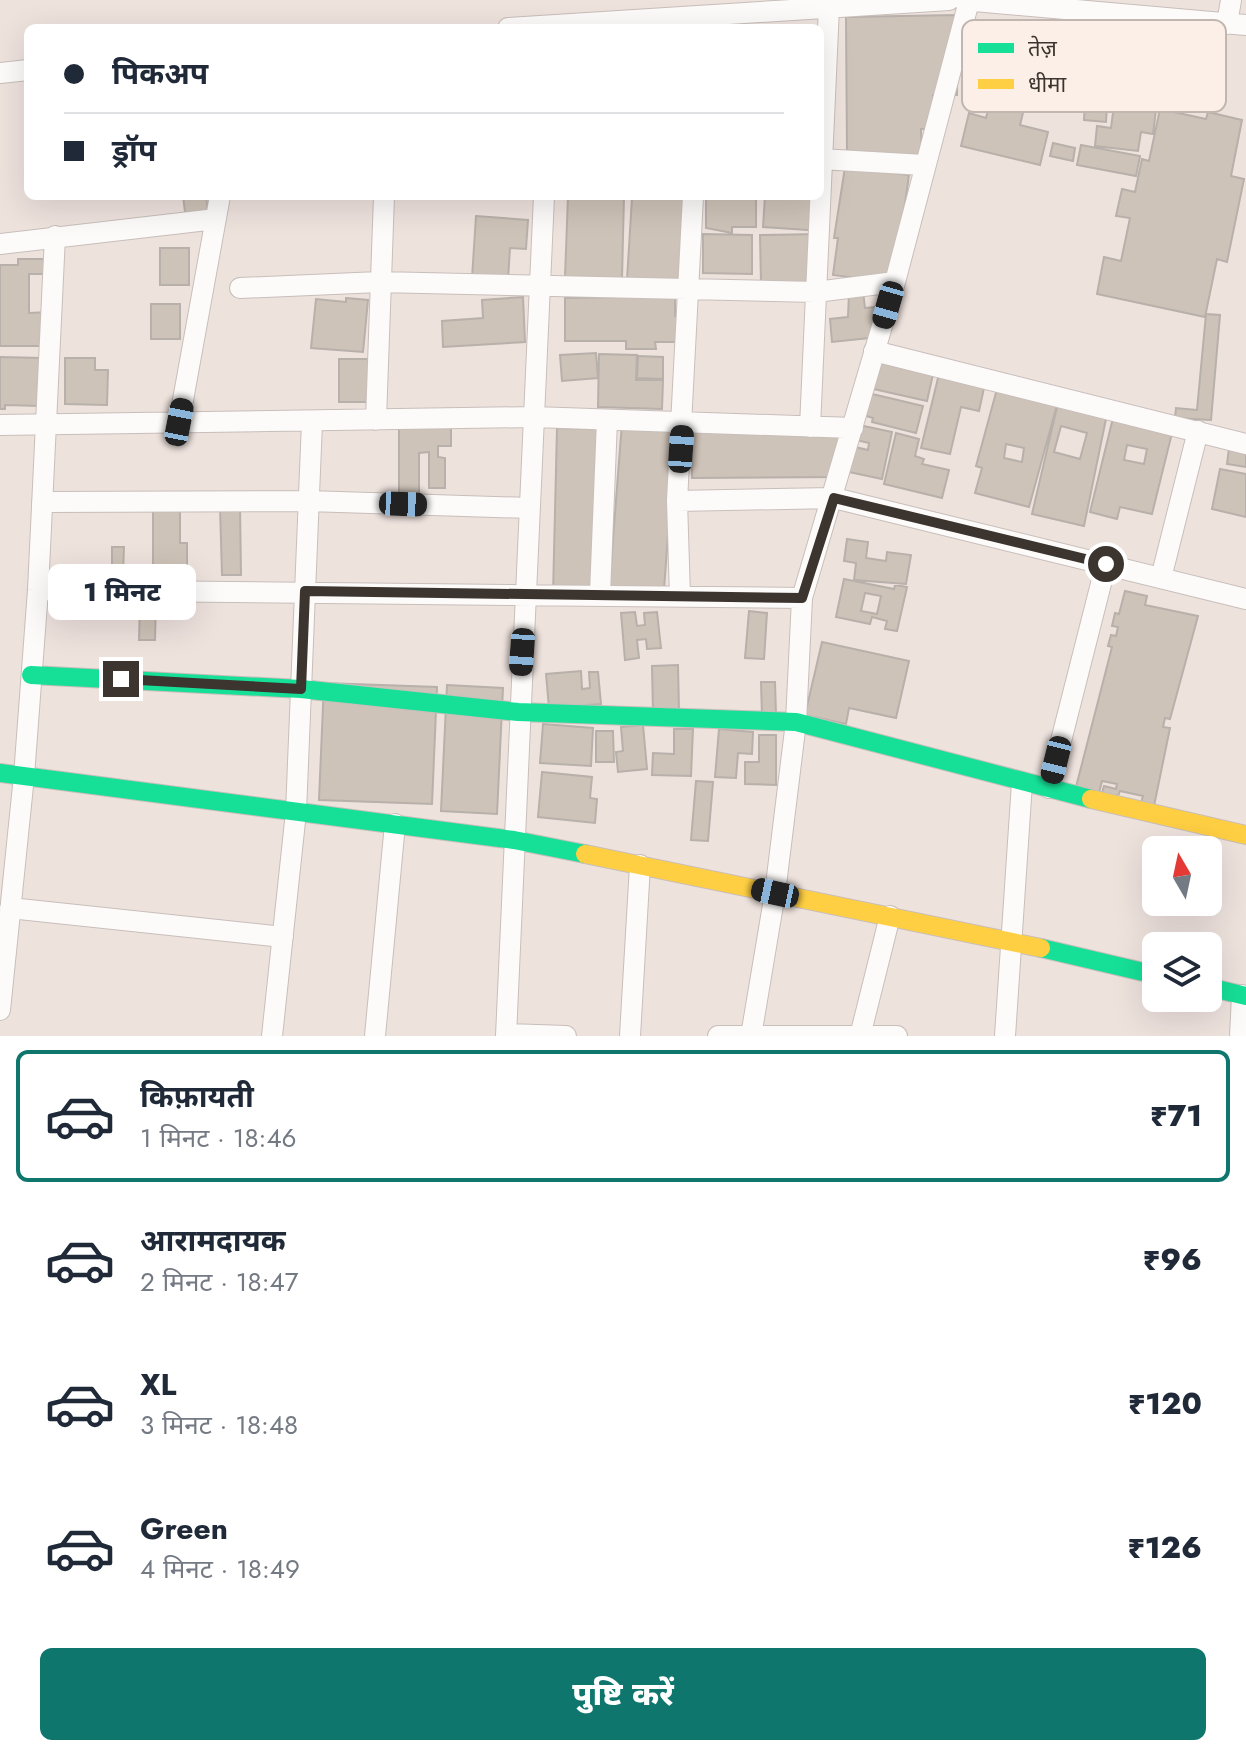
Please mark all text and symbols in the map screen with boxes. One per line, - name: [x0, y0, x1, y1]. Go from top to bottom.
- legend: [962, 20, 1226, 112]
- text: तेज़: [1028, 32, 1058, 64]
- text: पिकअप: [112, 52, 208, 95]
- text: धीमा: [1028, 68, 1066, 100]
- text: ड्रॉप: [112, 129, 156, 172]
- car: [870, 279, 906, 331]
- car: [163, 396, 195, 448]
- car: [667, 424, 695, 474]
- car: [379, 491, 427, 517]
- route start: [1088, 546, 1124, 582]
- callout: 1 मिनट: [47, 563, 195, 619]
- text: 1 मिनट: [83, 573, 161, 611]
- car: [508, 627, 536, 677]
- route end: [103, 661, 139, 697]
- car: [1039, 734, 1073, 786]
- north arrow: [1142, 836, 1222, 916]
- map controls: [1142, 836, 1222, 1012]
- car: [749, 876, 801, 910]
- button: layers: [1142, 932, 1222, 1012]
- text: किफ़ायती: [140, 1075, 254, 1118]
- icon: car: [44, 1080, 116, 1152]
- text: ₹71: [1150, 1094, 1202, 1137]
- text: 1 मिनट · 18:46: [140, 1119, 297, 1157]
- text: आरामदायक: [140, 1219, 286, 1262]
- icon: car: [44, 1224, 116, 1296]
- text: ₹96: [1143, 1238, 1202, 1281]
- text: 2 मिनट · 18:47: [140, 1263, 298, 1301]
- text: XL: [140, 1363, 176, 1406]
- icon: car: [44, 1368, 116, 1440]
- text: ₹120: [1128, 1382, 1202, 1425]
- text: 3 मिनट · 18:48: [140, 1406, 298, 1444]
- text: Green: [140, 1507, 228, 1550]
- icon: car: [44, 1512, 116, 1584]
- text: ₹126: [1127, 1526, 1202, 1569]
- text: 4 मिनट · 18:49: [140, 1550, 300, 1588]
- button: पुष्टि करें: [40, 1648, 1206, 1740]

